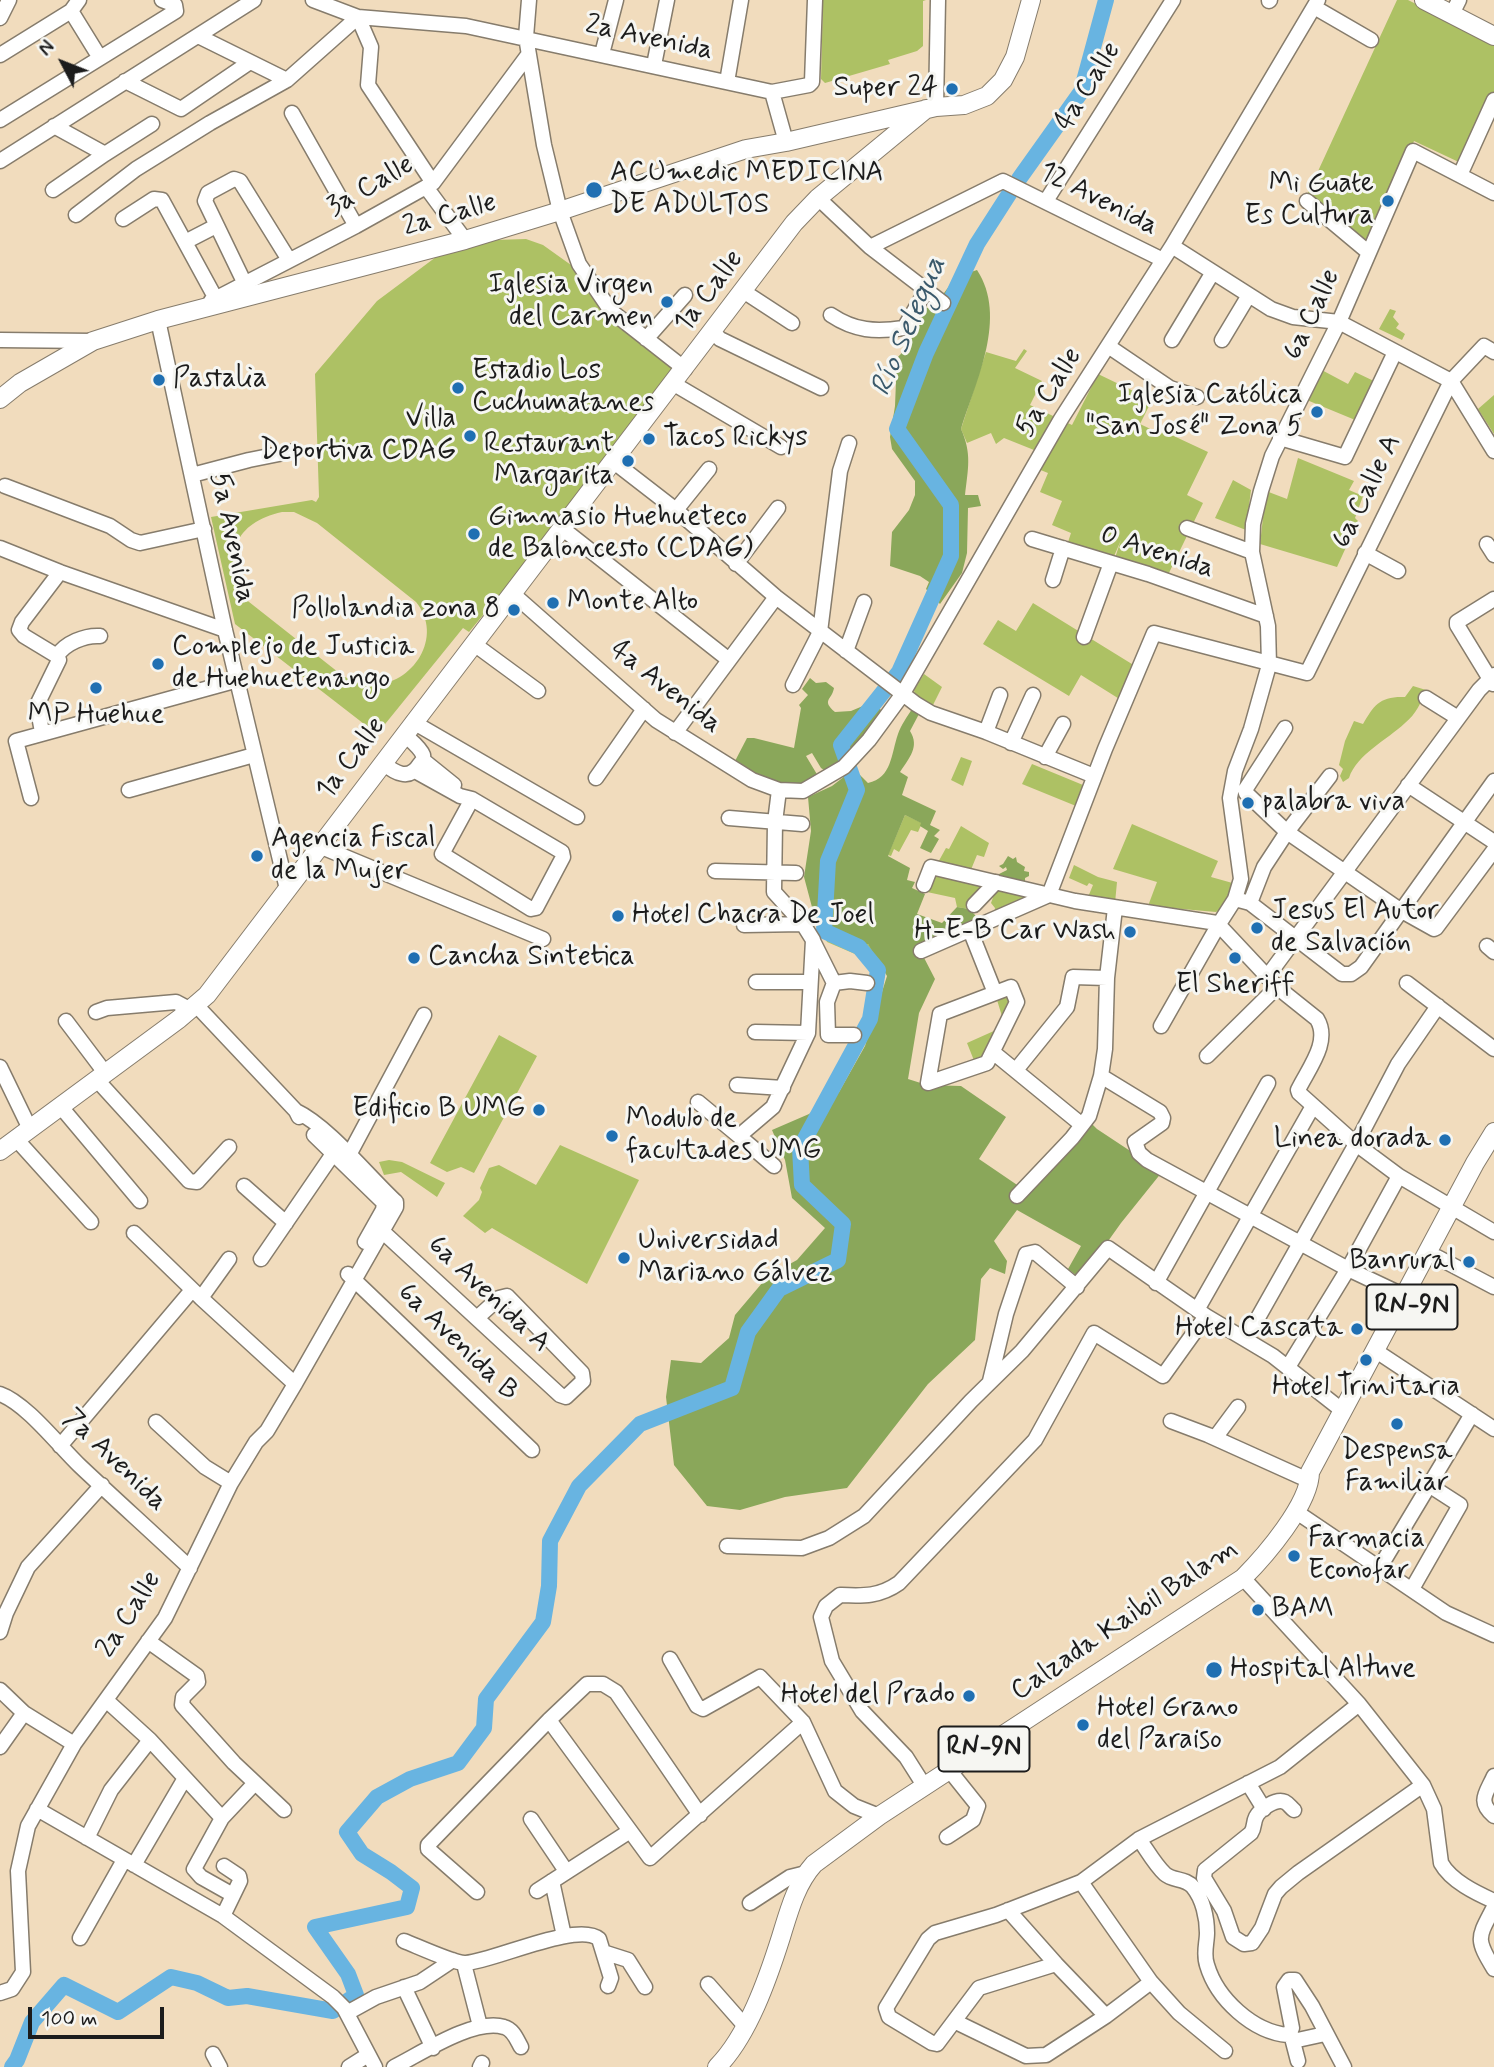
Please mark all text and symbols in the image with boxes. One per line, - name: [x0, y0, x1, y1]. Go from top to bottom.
- street label: 2a Avenida: [582, 9, 716, 69]
- north arrow: [28, 28, 98, 98]
- text: N: [33, 36, 61, 62]
- street label: 4a Calle: [1049, 36, 1129, 138]
- place label: Super 24: [834, 72, 938, 106]
- marker: Super 24: [944, 81, 960, 97]
- street label: 3a Calle: [322, 149, 420, 225]
- street label: 12 Avenida: [1033, 156, 1163, 244]
- place label: ACUmedic MEDICINA DE ADULTOS: [610, 157, 884, 223]
- place label: Mi Guate Es Cultura: [1244, 168, 1374, 234]
- marker: ACUmedic MEDICINA DE ADULTOS: [584, 180, 604, 200]
- street label: 2a Calle: [399, 187, 501, 245]
- marker: Mi Guate Es Cultura: [1380, 193, 1396, 209]
- street label: 1a Calle: [668, 244, 752, 340]
- water label: Río Selegua: [865, 252, 955, 402]
- street label: 6a Calle: [1277, 264, 1349, 366]
- place label: Iglesia Virgen del Carmen: [489, 269, 653, 335]
- marker: Iglesia Virgen del Carmen: [659, 294, 675, 310]
- street label: 5a Calle: [1010, 342, 1090, 444]
- place label: Estadio Los Cuchumatanes: [472, 355, 654, 421]
- place label: Pastalia: [173, 363, 267, 397]
- marker: Pastalia: [151, 372, 167, 388]
- place label: Iglesia Católica "San José" Zona 5: [1086, 379, 1303, 445]
- marker: Estadio Los Cuchumatanes: [450, 380, 466, 396]
- place label: Villa Deportiva CDAG: [260, 403, 456, 469]
- marker: Iglesia Católica "San José" Zona 5: [1309, 404, 1325, 420]
- place label: Tacos Rickys: [663, 422, 808, 456]
- marker: Villa Deportiva CDAG: [462, 428, 478, 444]
- place label: Restaurant Margarita: [484, 428, 614, 494]
- street label: 6a Calle A: [1326, 430, 1410, 554]
- marker: Tacos Rickys: [641, 431, 657, 447]
- marker: Restaurant Margarita: [620, 453, 636, 469]
- street label: 5a Avenida: [201, 470, 261, 606]
- place label: Gimnasio Huehueteco de Baloncesto (CDAG): [488, 501, 753, 567]
- street label: 0 Avenida: [1096, 519, 1218, 587]
- marker: Gimnasio Huehueteco de Baloncesto (CDAG): [466, 526, 482, 542]
- place label: Monte Alto: [567, 586, 698, 620]
- place label: Pollolandia zona 8: [292, 593, 500, 627]
- marker: Monte Alto: [545, 595, 561, 611]
- marker: Pollolandia zona 8: [506, 602, 522, 618]
- place label: Complejo de Justicia de Huehuetenango: [172, 631, 414, 697]
- street label: 4a Avenida: [603, 634, 727, 742]
- marker: Complejo de Justicia de Huehuetenango: [150, 656, 166, 672]
- marker: MP Huehue: [88, 680, 104, 696]
- place label: MP Huehue: [28, 699, 164, 733]
- street label: 1a Calle: [310, 711, 394, 807]
- place label: palabra viva: [1262, 786, 1405, 820]
- marker: palabra viva: [1240, 795, 1256, 811]
- place label: Agencia Fiscal de la Mujer: [271, 823, 436, 889]
- marker: Agencia Fiscal de la Mujer: [249, 848, 265, 864]
- place label: Jesus El Autor de Salvación: [1271, 895, 1439, 961]
- place label: Hotel Chacra De Joel: [632, 899, 874, 933]
- marker: Hotel Chacra De Joel: [610, 908, 626, 924]
- place label: H-E-B Car Wash: [914, 915, 1116, 949]
- marker: Jesus El Autor de Salvación: [1249, 920, 1265, 936]
- marker: H-E-B Car Wash: [1122, 924, 1138, 940]
- place label: Cancha Sintetica: [428, 941, 635, 975]
- marker: Cancha Sintetica: [406, 950, 422, 966]
- marker: El Sheriff: [1227, 950, 1243, 966]
- place label: El Sheriff: [1176, 969, 1294, 1003]
- place label: Edificio B UMG: [352, 1093, 525, 1127]
- marker: Edificio B UMG: [531, 1102, 547, 1118]
- place label: Modulo de facultades UMG: [626, 1103, 821, 1169]
- place label: Linea dorada: [1274, 1123, 1431, 1157]
- marker: Modulo de facultades UMG: [604, 1128, 620, 1144]
- marker: Linea dorada: [1437, 1132, 1453, 1148]
- place label: Universidad Mariano Gálvez: [638, 1225, 833, 1291]
- street label: 6a Avenida A: [419, 1229, 557, 1361]
- place label: Banrural: [1349, 1245, 1455, 1279]
- marker: Universidad Mariano Gálvez: [616, 1250, 632, 1266]
- marker: Banrural: [1461, 1254, 1477, 1270]
- street label: 6a Avenida B: [389, 1277, 525, 1409]
- road number: RN-9N: [1366, 1284, 1458, 1330]
- place label: Hotel Cascata: [1175, 1312, 1343, 1346]
- marker: Hotel Cascata: [1349, 1321, 1365, 1337]
- marker: Hotel Trinitaria: [1358, 1352, 1374, 1368]
- place label: Hotel Trinitaria: [1272, 1371, 1460, 1405]
- street label: 7a Avenida: [55, 1403, 173, 1519]
- marker: Despensa Familiar: [1389, 1416, 1405, 1432]
- place label: Despensa Familiar: [1341, 1435, 1453, 1501]
- place label: Farmacia Econofar: [1308, 1523, 1425, 1589]
- street label: Calzada Kaibil Balam: [1005, 1533, 1245, 1709]
- marker: Farmacia Econofar: [1286, 1548, 1302, 1564]
- street label: 2a Calle: [90, 1565, 170, 1665]
- place label: BAM: [1272, 1593, 1334, 1627]
- marker: BAM: [1250, 1602, 1266, 1618]
- place label: Hospital Altuve: [1230, 1653, 1416, 1687]
- marker: Hospital Altuve: [1204, 1660, 1224, 1680]
- place label: Hotel del Prado: [781, 1679, 955, 1713]
- marker: Hotel del Prado: [961, 1688, 977, 1704]
- place label: Hotel Grano del Paraiso: [1097, 1692, 1239, 1758]
- marker: Hotel Grano del Paraiso: [1075, 1717, 1091, 1733]
- road number: RN-9N: [939, 1726, 1030, 1772]
- scale bar: [32, 1994, 168, 2038]
- text: 100 m: [41, 2005, 97, 2033]

